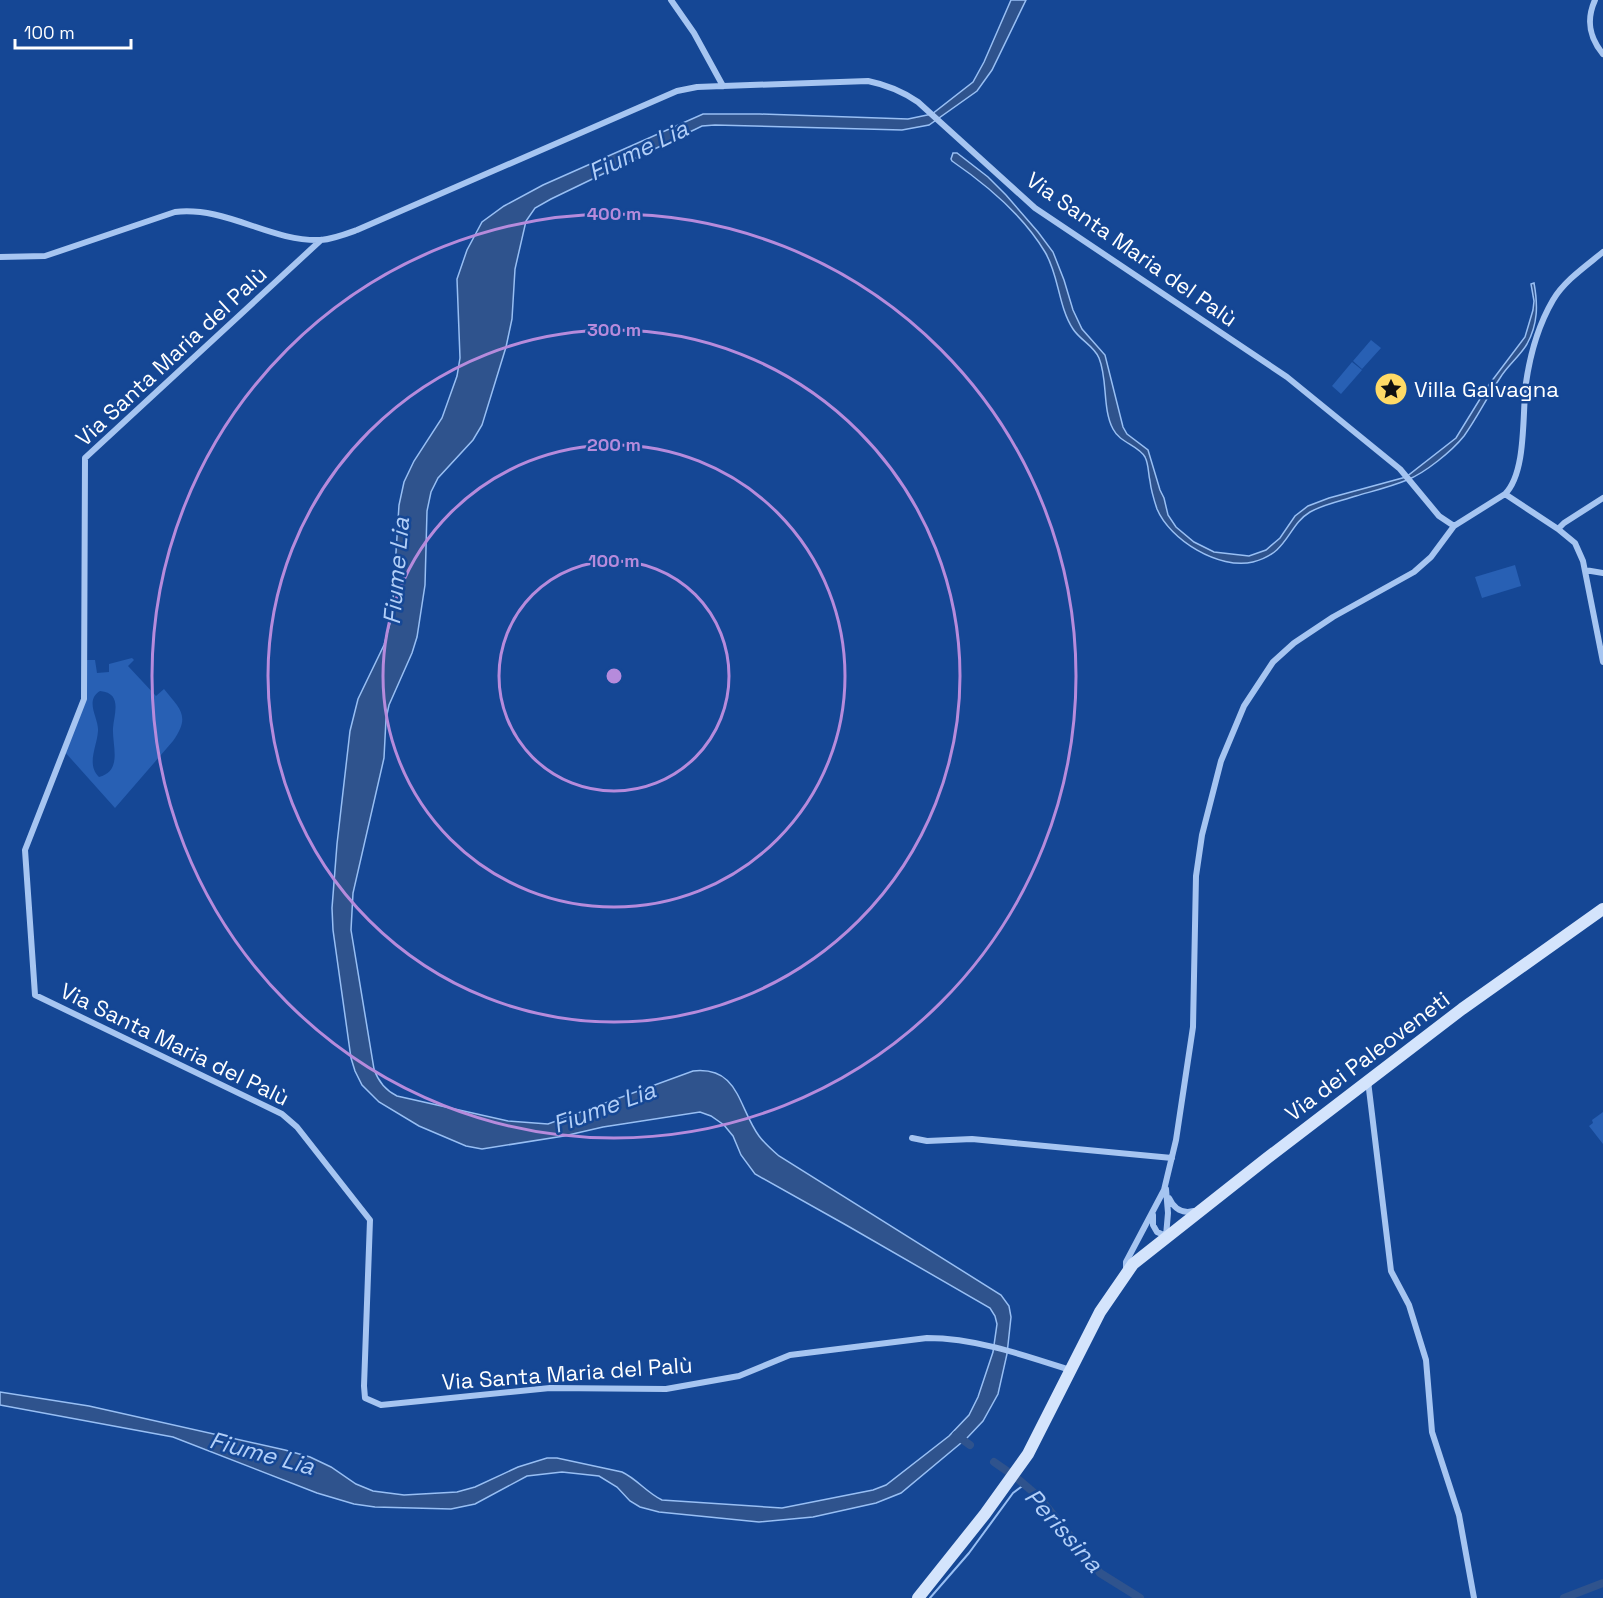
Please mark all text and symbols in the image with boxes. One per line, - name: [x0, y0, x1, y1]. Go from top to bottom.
- scale bar: [15, 12, 130, 50]
- text: 100 m: [24, 21, 75, 44]
- water label: Fiume Lia: [583, 112, 693, 187]
- street label: Via Santa Maria del Palù: [1021, 165, 1243, 333]
- text: 400 m: [587, 202, 641, 225]
- street label: Via Santa Maria del Palù: [70, 260, 272, 452]
- text: 300 m: [587, 318, 641, 341]
- place icon: Villa Galvagna: [1373, 371, 1409, 407]
- place label: Villa Galvagna: [1414, 375, 1559, 403]
- text: 200 m: [587, 433, 641, 456]
- water label: Fiume Lia: [376, 516, 416, 626]
- text: 100 m: [588, 549, 640, 572]
- centre of rings: [604, 666, 624, 686]
- street label: Via Santa Maria del Palù: [56, 976, 294, 1112]
- street label: Via dei Paleoveneti: [1279, 985, 1455, 1127]
- water label: Fiume Lia: [548, 1074, 660, 1140]
- street label: Via Santa Maria del Palù: [441, 1350, 693, 1396]
- water label: Fiume Lia: [206, 1424, 318, 1482]
- water label: Perissina: [1018, 1481, 1110, 1579]

